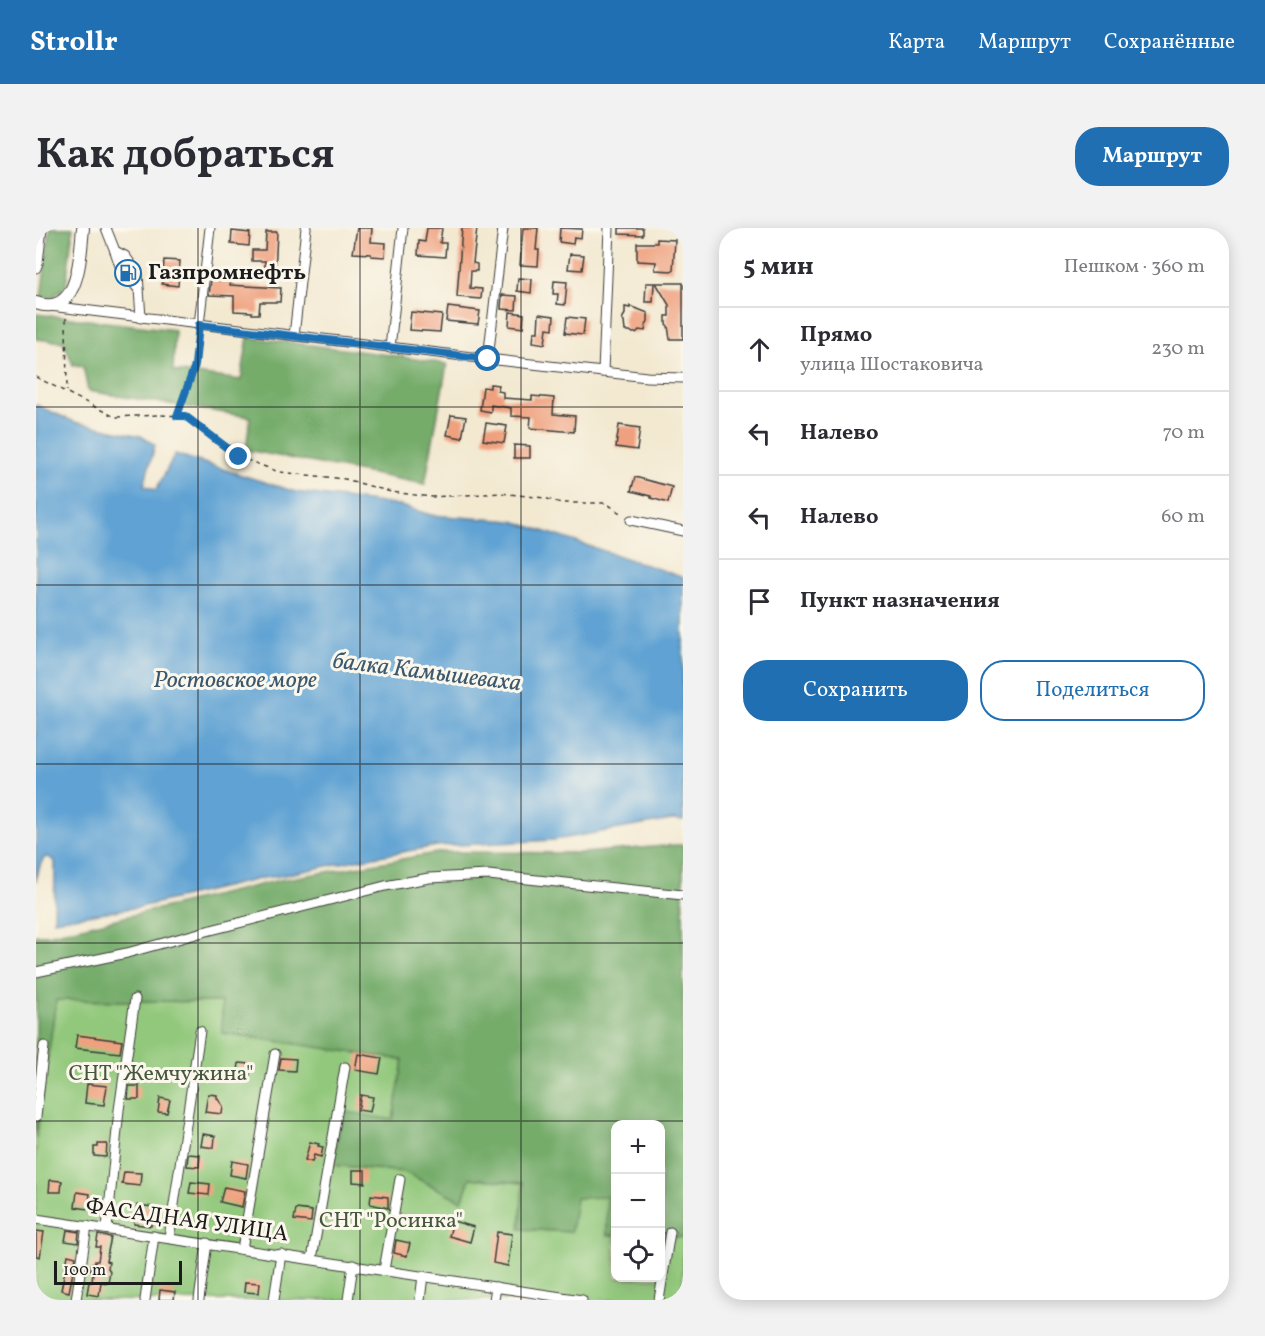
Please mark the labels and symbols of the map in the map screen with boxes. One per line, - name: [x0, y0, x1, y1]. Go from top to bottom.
- fuel station icon: Газпромнефть: [113, 258, 143, 288]
- place label: Газпромнефть: [148, 258, 306, 289]
- route start: [474, 345, 500, 371]
- route end: [225, 443, 251, 469]
- water label: балка Камышеваха: [331, 645, 523, 701]
- water label: Ростовское море: [153, 664, 317, 698]
- park label: СНТ "Жемчужина": [68, 1059, 254, 1090]
- street label: ФАСАДНАЯ УЛИЦА: [84, 1191, 290, 1251]
- park label: СНТ "Росинка": [319, 1206, 463, 1237]
- scale bar: [54, 1258, 182, 1286]

